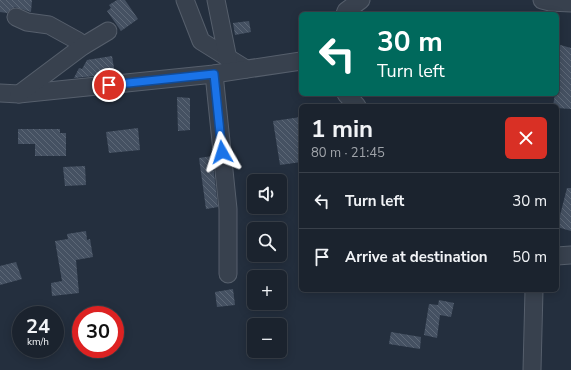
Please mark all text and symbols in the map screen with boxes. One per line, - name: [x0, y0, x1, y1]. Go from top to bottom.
- text: 30 m: [377, 23, 443, 61]
- icon: left: [311, 28, 363, 80]
- text: Turn left: [377, 59, 445, 83]
- pin: [92, 68, 126, 102]
- icon: arrive: [98, 74, 120, 96]
- text: 1 min: [311, 113, 373, 145]
- button: close: [505, 117, 547, 159]
- position arrow: [201, 131, 243, 173]
- text: 80 m · 21:45: [311, 144, 385, 162]
- map controls: [247, 174, 287, 358]
- button: sound: [247, 174, 287, 214]
- icon: left: [311, 190, 333, 212]
- text: Turn left: [345, 191, 404, 211]
- text: 30 m: [512, 191, 547, 211]
- button: search: [247, 222, 287, 262]
- icon: arrive: [311, 246, 333, 268]
- text: Arrive at destination: [345, 247, 488, 267]
- text: 50 m: [512, 247, 547, 267]
- button: +: [247, 270, 287, 310]
- speed limit sign: 30: [72, 306, 124, 358]
- text: 24: [26, 313, 50, 340]
- button: −: [247, 318, 287, 358]
- text: km/h: [27, 335, 49, 349]

